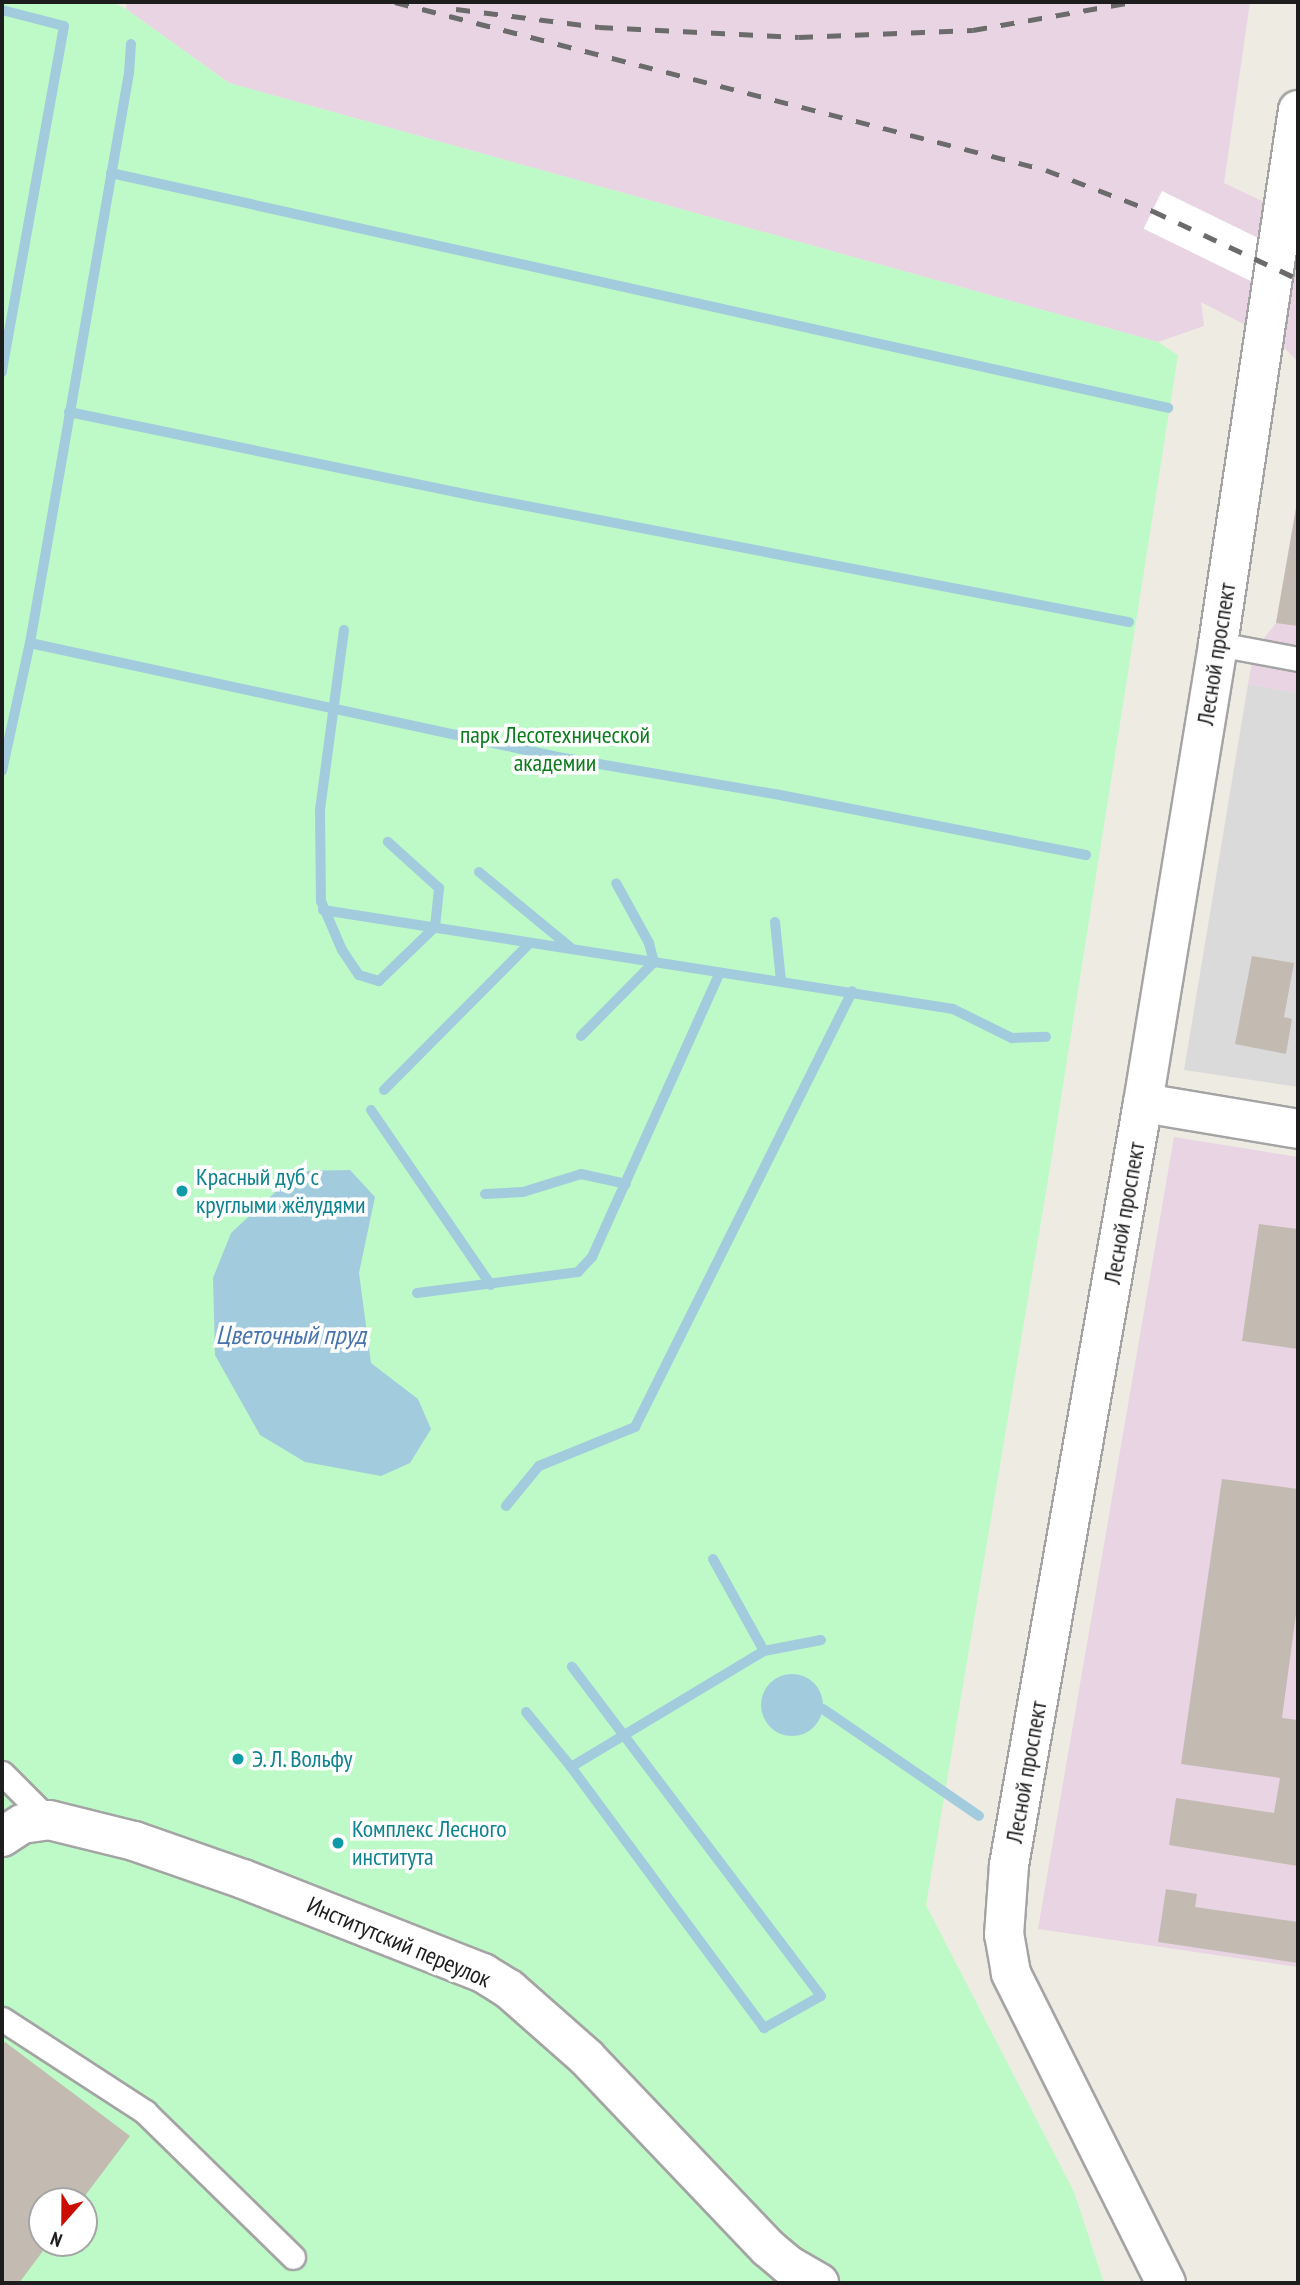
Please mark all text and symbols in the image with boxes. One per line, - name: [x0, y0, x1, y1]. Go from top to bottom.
- street label: Лесной проспект: [1191, 581, 1241, 727]
- park label: парк Лесотехнической академии: [460, 721, 650, 777]
- street label: Лесной проспект: [1097, 1140, 1151, 1286]
- place label: Красный дуб с круглыми жёлудями: [196, 1163, 366, 1219]
- marker: Красный дуб с круглыми жёлудями: [174, 1183, 190, 1199]
- water label: Цветочный пруд: [216, 1319, 366, 1351]
- street label: Лесной проспект: [999, 1699, 1053, 1845]
- place label: Э. Л. Вольфу: [252, 1745, 356, 1773]
- marker: Э. Л. Вольфу: [230, 1751, 246, 1767]
- place label: Комплекс Лесного института: [352, 1815, 507, 1871]
- marker: Комплекс Лесного института: [330, 1835, 346, 1851]
- street label: Институтский переулок: [303, 1890, 495, 1994]
- north arrow: [28, 2187, 98, 2257]
- text: N: [47, 2227, 65, 2253]

